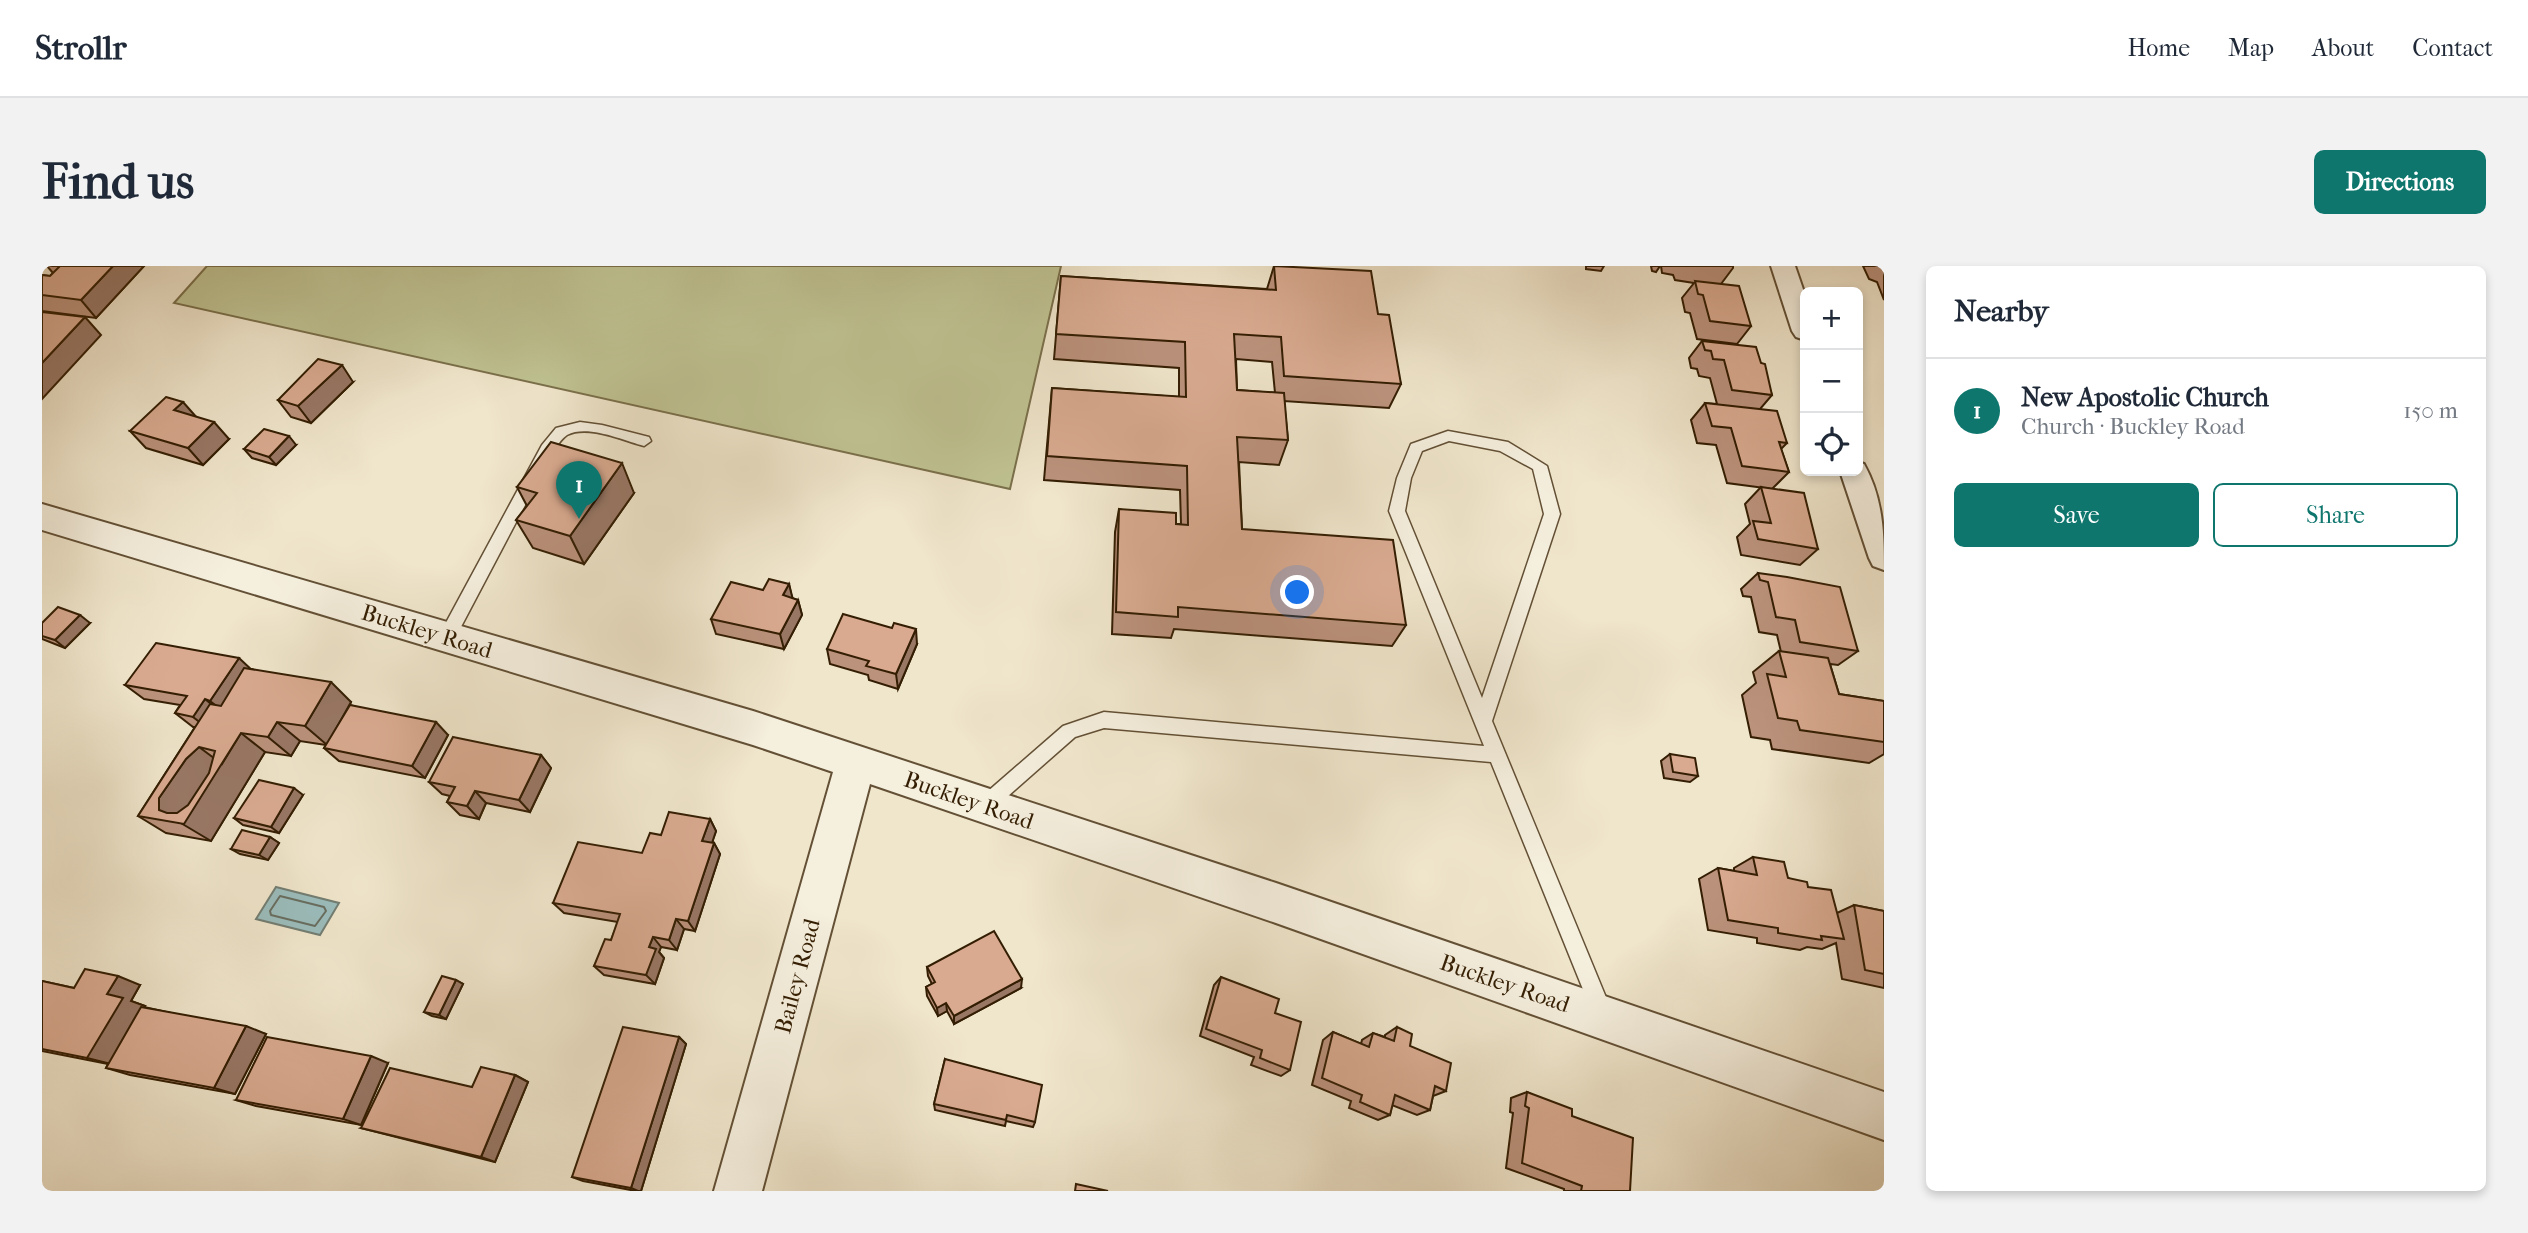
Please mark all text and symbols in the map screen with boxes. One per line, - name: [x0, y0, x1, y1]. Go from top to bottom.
- text: Strollr: [35, 29, 126, 68]
- text: Home: [2128, 34, 2190, 62]
- text: Map: [2228, 34, 2274, 62]
- text: About: [2312, 34, 2374, 62]
- text: Contact: [2412, 34, 2493, 62]
- button: Directions: [2314, 150, 2486, 214]
- text: Find us: [42, 153, 194, 211]
- map controls: [1800, 287, 1863, 476]
- button: +: [1800, 287, 1863, 350]
- text: Nearby: [1954, 294, 2049, 329]
- button: −: [1800, 350, 1863, 413]
- text: New Apostolic Church: [2021, 382, 2269, 413]
- text: 1: [1973, 397, 1981, 424]
- text: 150 m: [2403, 397, 2458, 424]
- button: locate: [1800, 413, 1863, 476]
- text: Church · Buckley Road: [2021, 413, 2245, 440]
- pin: 1: [556, 461, 602, 519]
- button: Save: [1954, 483, 2199, 547]
- button: Share: [2213, 483, 2458, 547]
- your location: [1280, 575, 1314, 609]
- street label: Buckley Road: [358, 599, 496, 664]
- street label: Buckley Road: [900, 766, 1038, 835]
- street label: Bailey Road: [769, 915, 826, 1037]
- street label: Buckley Road: [1436, 949, 1574, 1018]

